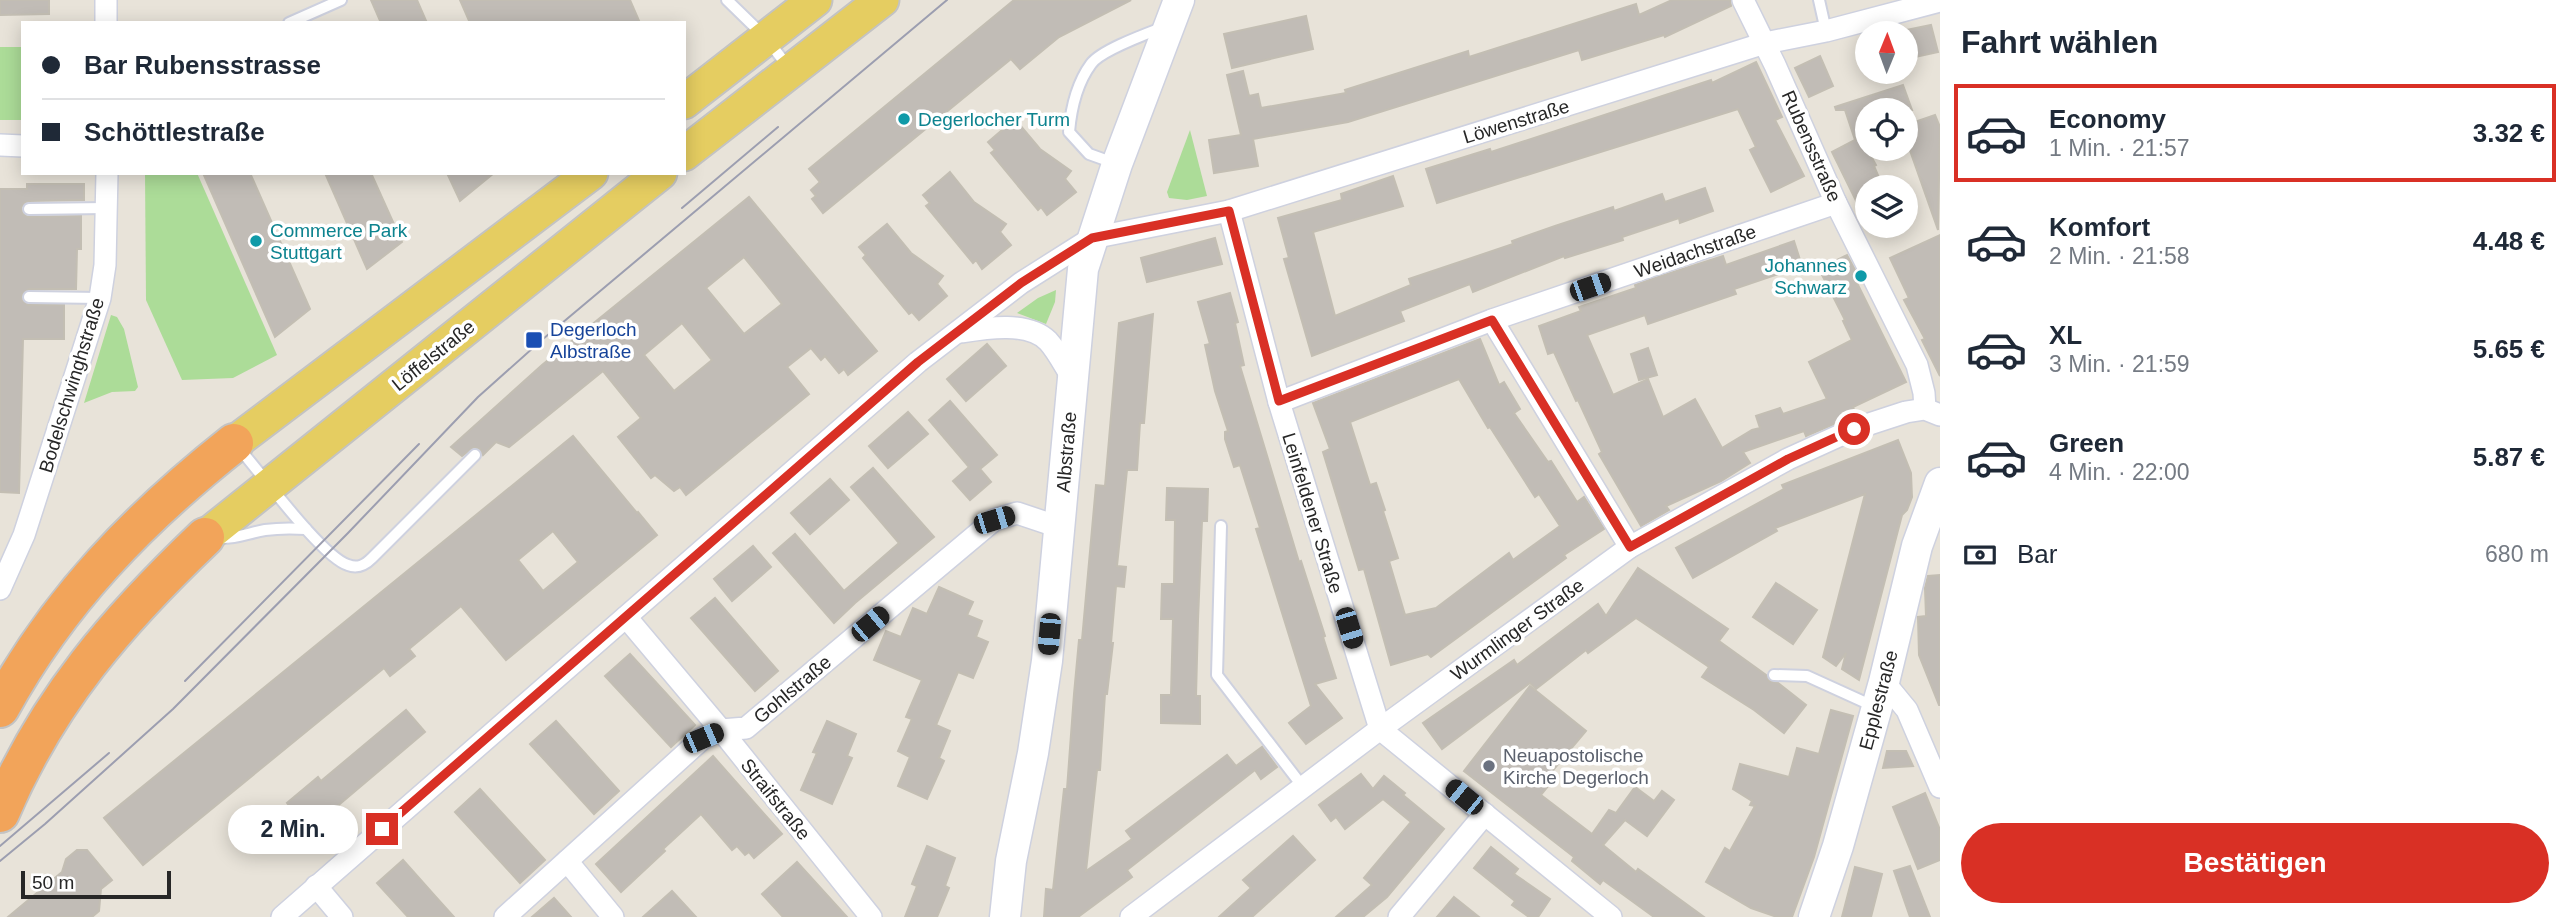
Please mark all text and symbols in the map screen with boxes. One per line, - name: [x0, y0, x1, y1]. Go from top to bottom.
- north arrow: [1855, 21, 1918, 84]
- map controls: [1855, 21, 1918, 238]
- text: Fahrt wählen: [1961, 24, 2158, 60]
- text: Bar Rubensstrasse: [84, 50, 321, 80]
- street label: Rubensstraße: [1778, 87, 1845, 205]
- street label: Löwenstraße: [1461, 95, 1572, 148]
- button: locate: [1855, 98, 1918, 161]
- icon: car: [1965, 102, 2028, 165]
- text: Economy: [2049, 104, 2166, 134]
- place label: Degerlocher Turm: [918, 109, 1070, 130]
- marker: Degerlocher Turm: [896, 111, 912, 127]
- text: Schöttlestraße: [84, 117, 265, 147]
- text: 3.32 €: [2473, 118, 2545, 148]
- text: 1 Min. · 21:57: [2049, 135, 2190, 161]
- button: layers: [1855, 175, 1918, 238]
- icon: car: [1965, 210, 2028, 273]
- text: Komfort: [2049, 212, 2150, 242]
- place label: Commerce Park Stuttgart: [270, 220, 408, 263]
- street label: Weidachstraße: [1631, 221, 1759, 282]
- text: 4.48 €: [2473, 226, 2545, 256]
- marker: Commerce Park Stuttgart: [248, 233, 264, 249]
- text: 2 Min. · 21:58: [2049, 243, 2190, 269]
- place label: Johannes Schwarz: [1765, 255, 1847, 298]
- marker: Johannes Schwarz: [1853, 268, 1869, 284]
- car: [1567, 270, 1614, 304]
- street label: Bodelschwinghstraße: [35, 295, 108, 475]
- street label: Löffelstraße: [388, 316, 479, 395]
- icon: car: [1965, 318, 2028, 381]
- place label: Degerloch Albstraße: [550, 319, 637, 362]
- text: XL: [2049, 320, 2082, 350]
- marker: Degerloch Albstraße: [524, 330, 544, 350]
- text: 5.65 €: [2473, 334, 2545, 364]
- text: 3 Min. · 21:59: [2049, 351, 2190, 377]
- street label: Albstraße: [1052, 411, 1081, 493]
- route start: [1838, 413, 1870, 445]
- icon: car: [1965, 426, 2028, 489]
- text: Green: [2049, 428, 2124, 458]
- street label: Leinfeldener Straße: [1278, 430, 1347, 596]
- text: 5.87 €: [2473, 442, 2545, 472]
- text: 4 Min. · 22:00: [2049, 459, 2190, 485]
- car: [971, 504, 1018, 536]
- icon: cash: [1961, 536, 1999, 574]
- text: Bar: [2017, 539, 2057, 569]
- text: 680 m: [2485, 541, 2549, 567]
- street label: Wurmlinger Straße: [1447, 574, 1588, 685]
- car: [848, 602, 893, 646]
- car: [1333, 605, 1366, 651]
- car: [1037, 612, 1062, 656]
- street label: Epplestraße: [1855, 648, 1902, 752]
- street label: Gohlstraße: [750, 651, 835, 728]
- car: [680, 720, 727, 756]
- place label: Neuapostolische Kirche Degerloch: [1503, 745, 1649, 788]
- street label: Straifstraße: [737, 755, 815, 844]
- marker: Neuapostolische Kirche Degerloch: [1481, 758, 1497, 774]
- car: [1442, 776, 1487, 818]
- callout: 2 Min.: [228, 804, 358, 854]
- route end: [366, 813, 398, 845]
- text: 2 Min.: [260, 816, 326, 842]
- button: Bestätigen: [1961, 823, 2549, 903]
- scale bar: [21, 868, 172, 900]
- text: 50 m: [32, 872, 74, 893]

